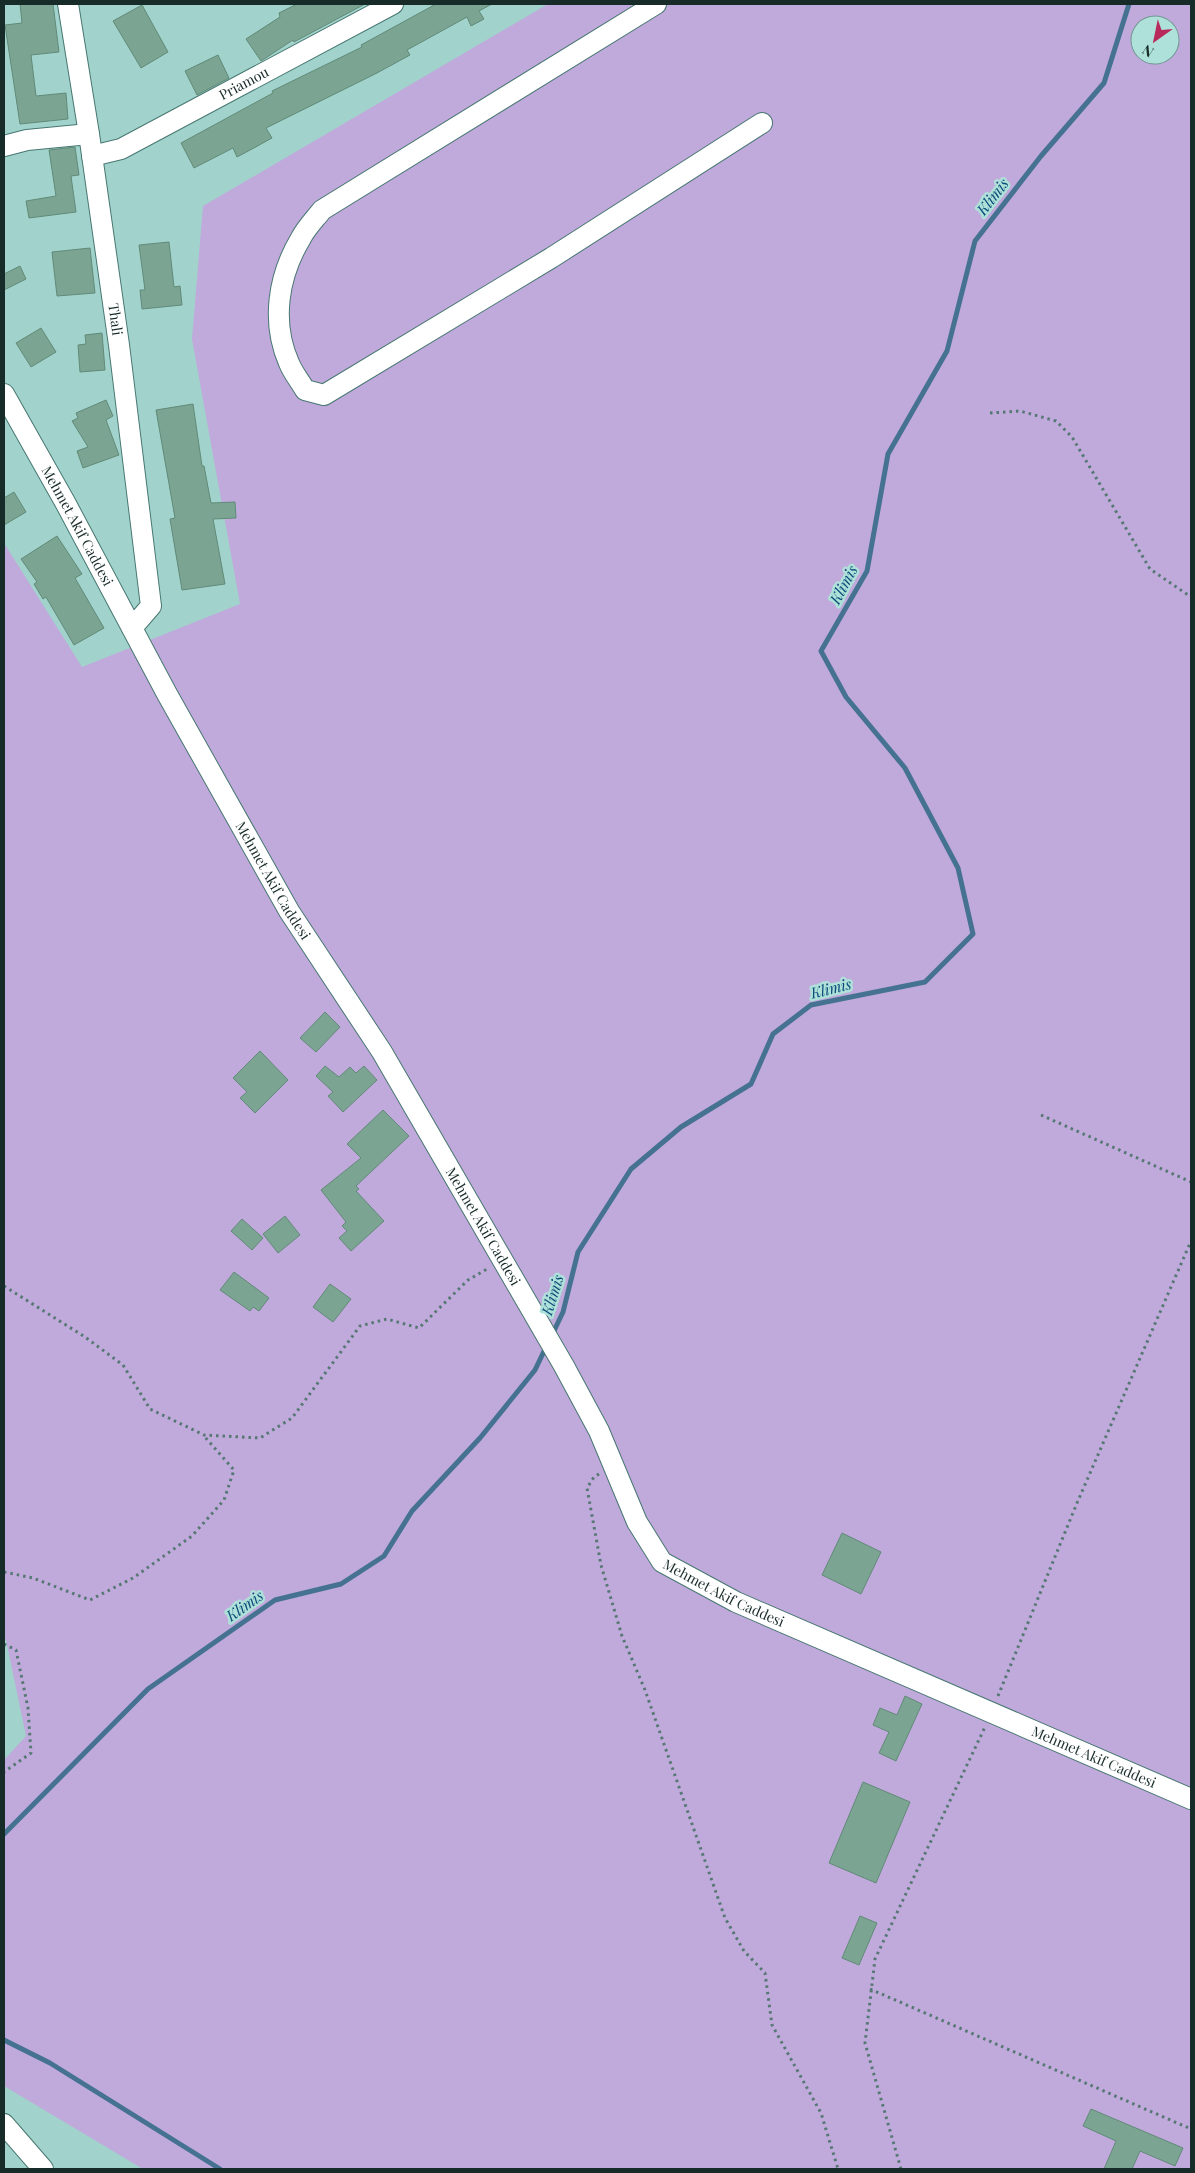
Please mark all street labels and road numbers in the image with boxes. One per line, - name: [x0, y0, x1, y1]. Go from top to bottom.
- street label: Priamou: [215, 62, 272, 104]
- street label: Thali: [104, 302, 128, 337]
- street label: Mehmet Akif Caddesi: [37, 462, 118, 589]
- street label: Mehmet Akif Caddesi: [232, 818, 315, 943]
- street label: Mehmet Akif Caddesi: [442, 1164, 525, 1289]
- street label: Mehmet Akif Caddesi: [660, 1554, 788, 1631]
- street label: Mehmet Akif Caddesi: [1029, 1721, 1159, 1792]

